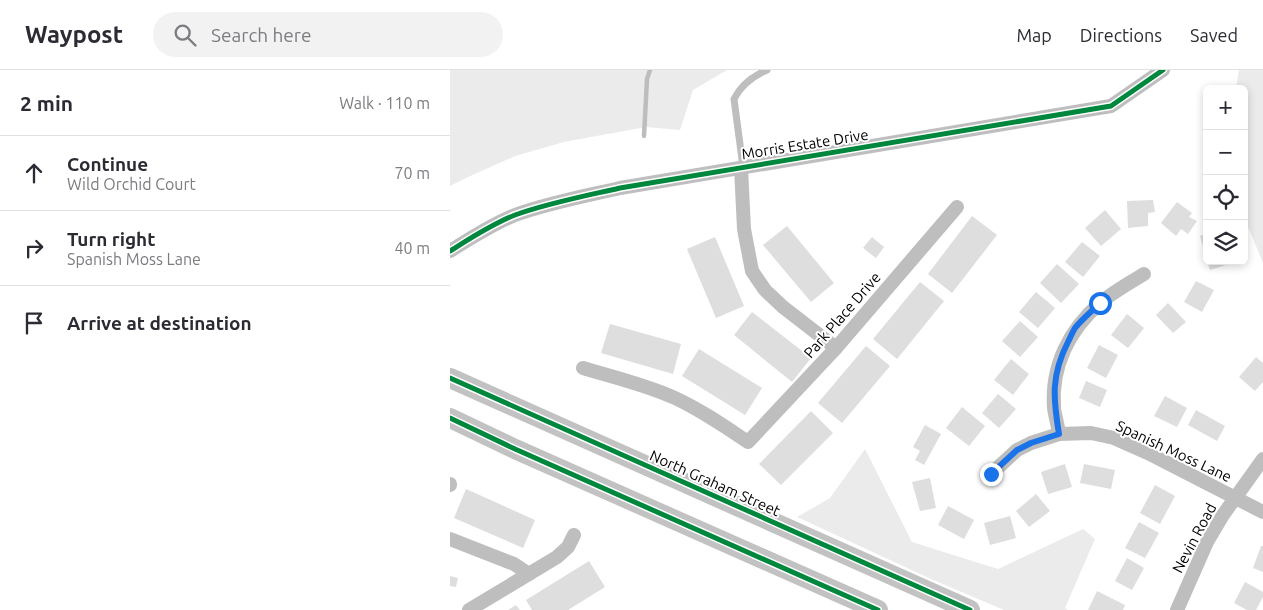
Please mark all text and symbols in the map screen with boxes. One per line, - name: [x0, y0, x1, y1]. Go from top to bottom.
- search box: [153, 12, 503, 57]
- text: Waypost: [25, 21, 123, 48]
- icon: search: [171, 21, 199, 49]
- text: Search here: [211, 24, 311, 46]
- text: Map: [1016, 25, 1052, 45]
- text: Directions: [1080, 25, 1162, 45]
- text: Saved: [1190, 25, 1238, 45]
- map controls: [1203, 85, 1248, 265]
- button: +: [1203, 85, 1248, 130]
- text: 2 min: [20, 91, 73, 115]
- text: Walk · 110 m: [339, 94, 430, 112]
- street label: Morris Estate Drive: [740, 126, 870, 162]
- button: −: [1203, 130, 1248, 175]
- text: Continue: [67, 153, 148, 175]
- icon: ahead: [20, 159, 48, 187]
- text: 70 m: [394, 164, 430, 182]
- text: Wild Orchid Court: [67, 175, 196, 193]
- button: locate: [1203, 175, 1248, 220]
- button: layers: [1203, 220, 1248, 265]
- text: Turn right: [67, 228, 155, 250]
- icon: right: [20, 234, 48, 262]
- text: 40 m: [394, 239, 430, 257]
- text: Spanish Moss Lane: [67, 250, 201, 268]
- street label: Park Place Drive: [800, 269, 884, 361]
- route start: [1089, 292, 1112, 315]
- icon: arrive: [20, 309, 48, 337]
- text: Arrive at destination: [67, 312, 252, 334]
- street label: Spanish Moss Lane: [1114, 417, 1234, 485]
- street label: North Graham Street: [647, 447, 783, 519]
- route end: [980, 463, 1003, 486]
- street label: Nevin Road: [1169, 500, 1219, 576]

